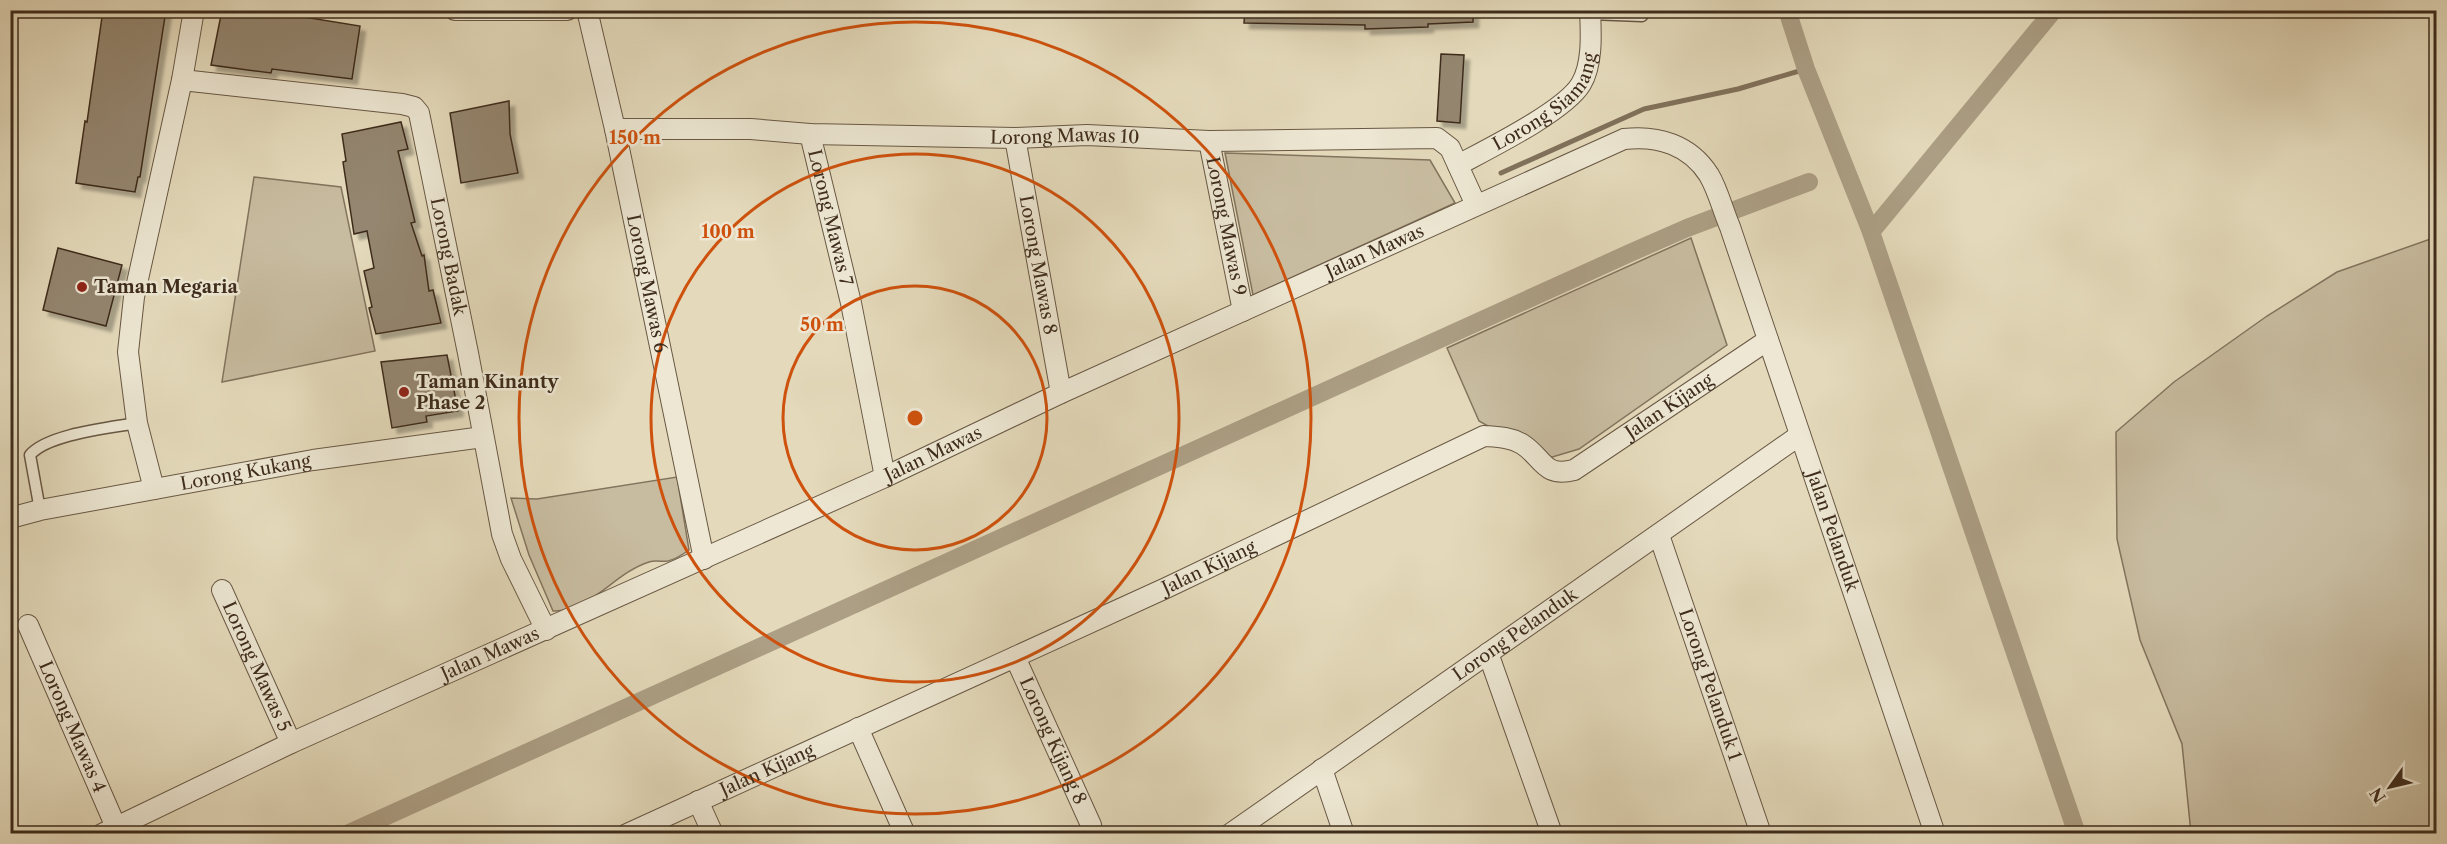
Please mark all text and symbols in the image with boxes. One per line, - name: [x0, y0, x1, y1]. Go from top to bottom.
- street label: Lorong Siamang: [1489, 51, 1601, 156]
- street label: Lorong Mawas 10: [990, 124, 1140, 149]
- text: 150 m: [609, 127, 661, 149]
- street label: Lorong Mawas 7: [803, 147, 857, 288]
- street label: Lorong Mawas 9: [1201, 155, 1251, 298]
- street label: Lorong Mawas 8: [1015, 194, 1061, 336]
- street label: Lorong Badak: [426, 196, 471, 319]
- street label: Lorong Mawas 6: [622, 212, 672, 355]
- street label: Jalan Mawas: [1320, 220, 1427, 284]
- text: 100 m: [701, 221, 755, 243]
- place label: Taman Megaria: [94, 276, 238, 298]
- marker: Taman Megaria: [75, 280, 89, 294]
- text: 50 m: [800, 314, 844, 336]
- street label: Jalan Kijang: [1618, 369, 1718, 445]
- place label: Taman Kinanty Phase 2: [416, 371, 559, 414]
- marker: Taman Kinanty Phase 2: [397, 385, 411, 399]
- centre of rings: [905, 408, 925, 428]
- street label: Jalan Mawas: [878, 421, 985, 488]
- street label: Lorong Kukang: [179, 450, 313, 495]
- street label: Jalan Pelanduk: [1801, 465, 1864, 596]
- street label: Jalan Kijang: [1156, 535, 1260, 601]
- street label: Lorong Pelanduk: [1449, 582, 1583, 686]
- street label: Lorong Mawas 5: [218, 598, 295, 735]
- street label: Lorong Pelanduk 1: [1674, 606, 1746, 764]
- street label: Jalan Mawas: [435, 622, 543, 687]
- street label: Lorong Mawas 4: [34, 658, 111, 796]
- street label: Lorong Kijang 8: [1015, 674, 1091, 808]
- street label: Jalan Kijang: [714, 739, 818, 802]
- north arrow: [2360, 757, 2420, 817]
- text: N: [2365, 784, 2390, 807]

